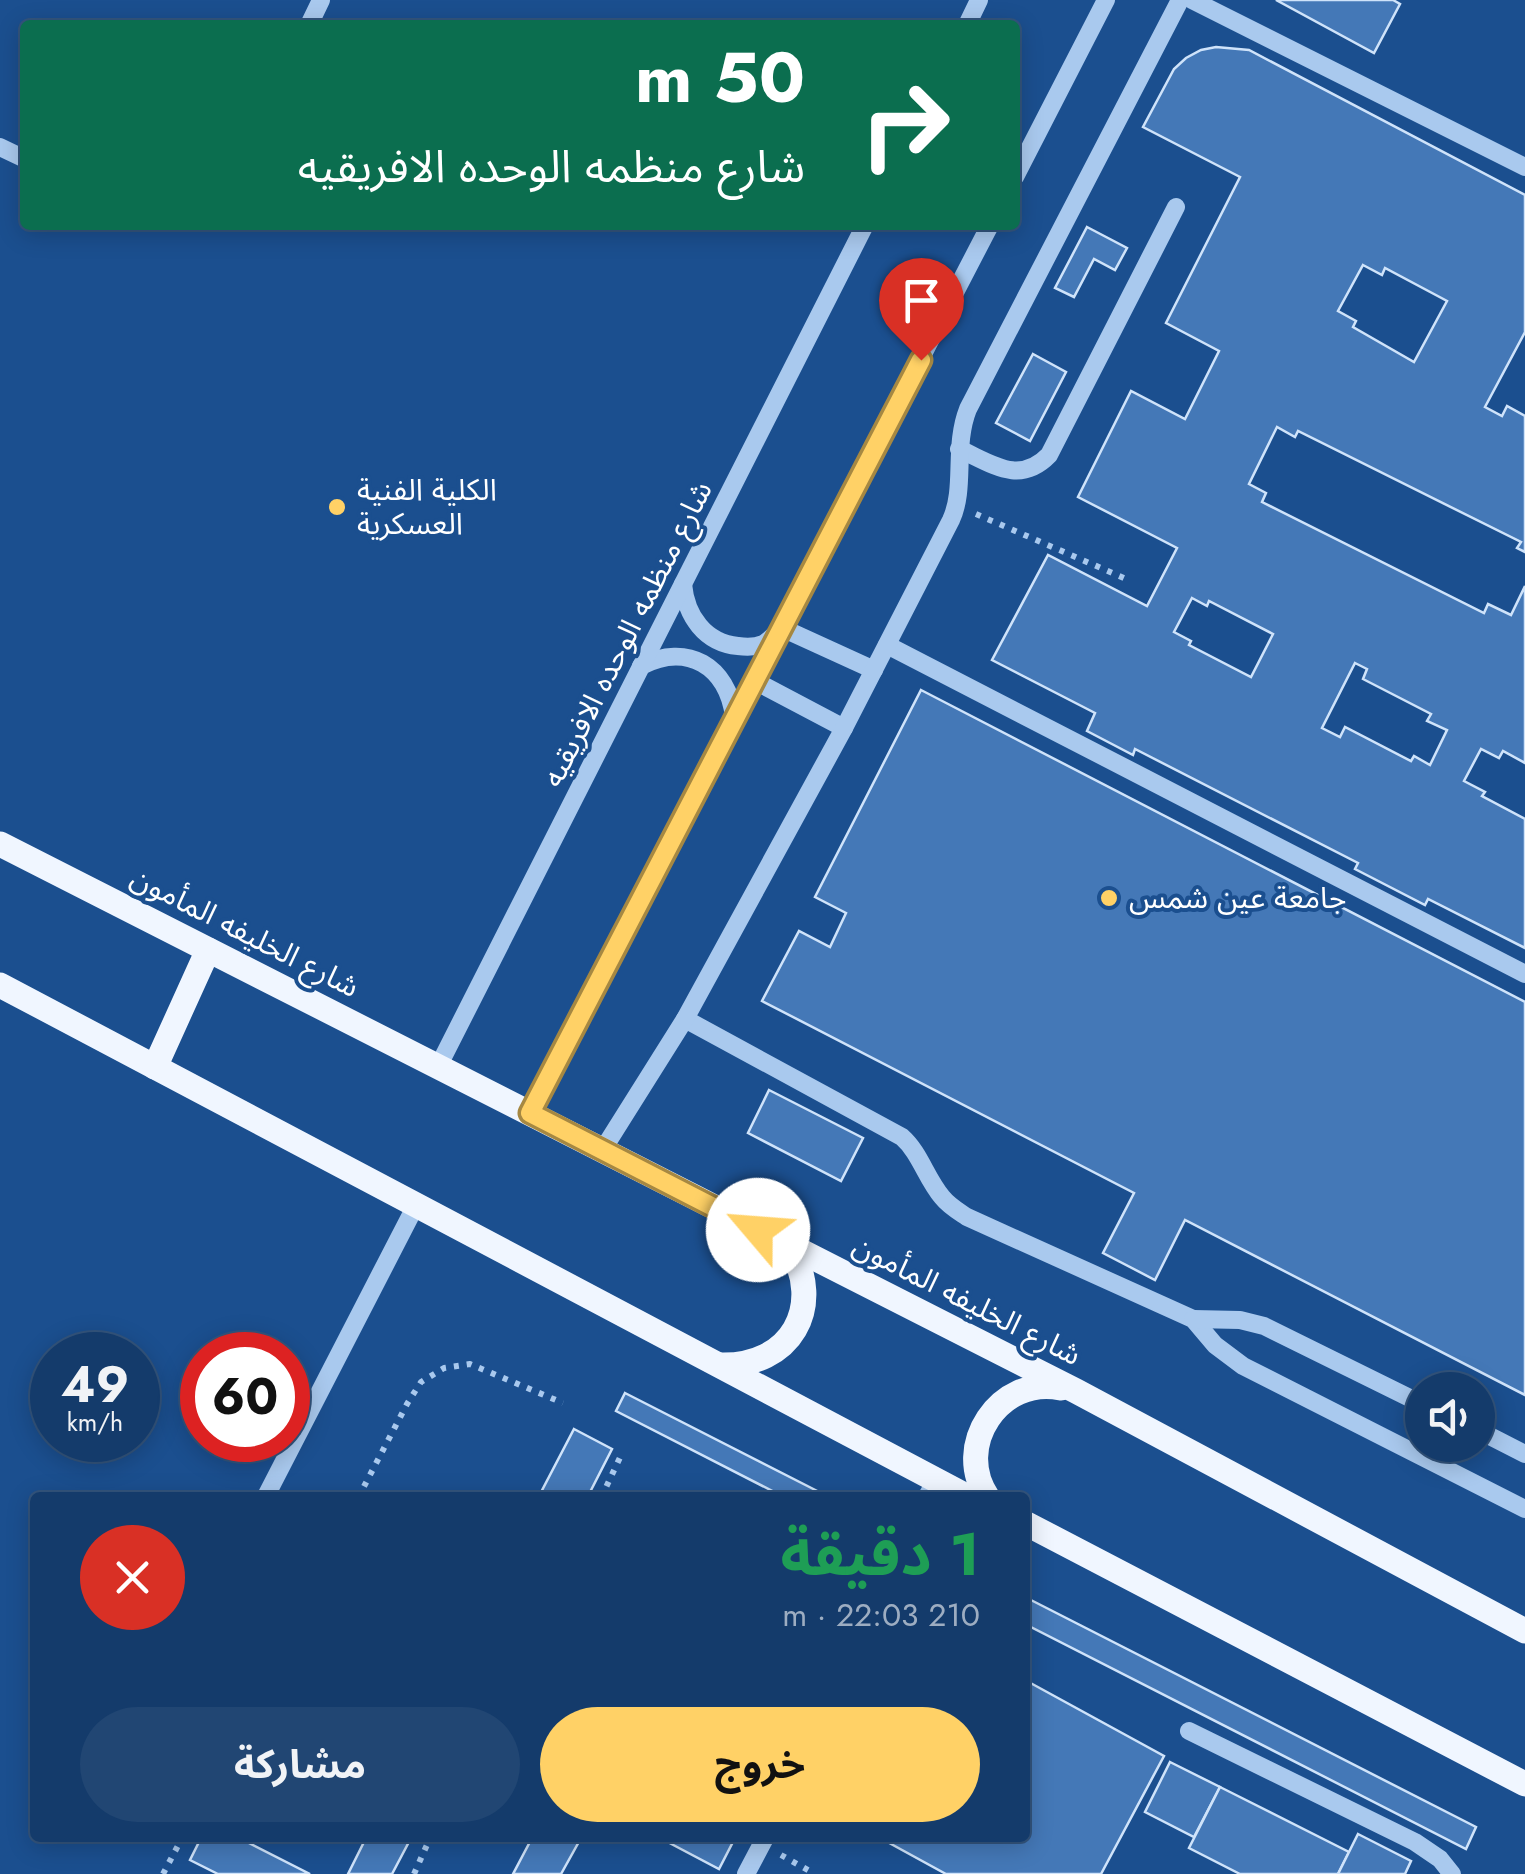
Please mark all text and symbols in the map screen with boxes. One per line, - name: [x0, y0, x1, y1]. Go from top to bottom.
- text: 50 m: [635, 27, 805, 128]
- icon: right: [840, 60, 970, 190]
- text: شارع منظمه الوحده الافريقيه: [298, 134, 805, 199]
- pin: [879, 258, 964, 361]
- icon: arrive: [894, 273, 949, 328]
- place label: الكلية الفنية العسكرية: [357, 468, 497, 545]
- street label: شارع منظمه الوحده الافريقيه: [531, 473, 723, 795]
- marker: الكلية الفنية العسكرية: [326, 496, 348, 518]
- street label: شارع الخليفه المأمون: [123, 855, 367, 1009]
- place label: جامعة عين شمس: [1129, 876, 1346, 919]
- marker: جامعة عين شمس: [1098, 887, 1120, 909]
- position arrow: [706, 1178, 810, 1282]
- street label: شارع الخليفه المأمون: [845, 1223, 1089, 1377]
- speed limit sign: 60: [180, 1332, 310, 1462]
- text: 49: [61, 1348, 129, 1421]
- map controls: [1405, 1372, 1495, 1462]
- button: sound: [1405, 1372, 1495, 1462]
- text: km/h: [67, 1404, 123, 1440]
- text: 1 دقيقة: [780, 1511, 980, 1598]
- button: close: [80, 1525, 185, 1630]
- text: 210 m · 22:03: [782, 1592, 980, 1638]
- button: مشاركة: [80, 1707, 520, 1822]
- button: خروج: [540, 1707, 980, 1822]

